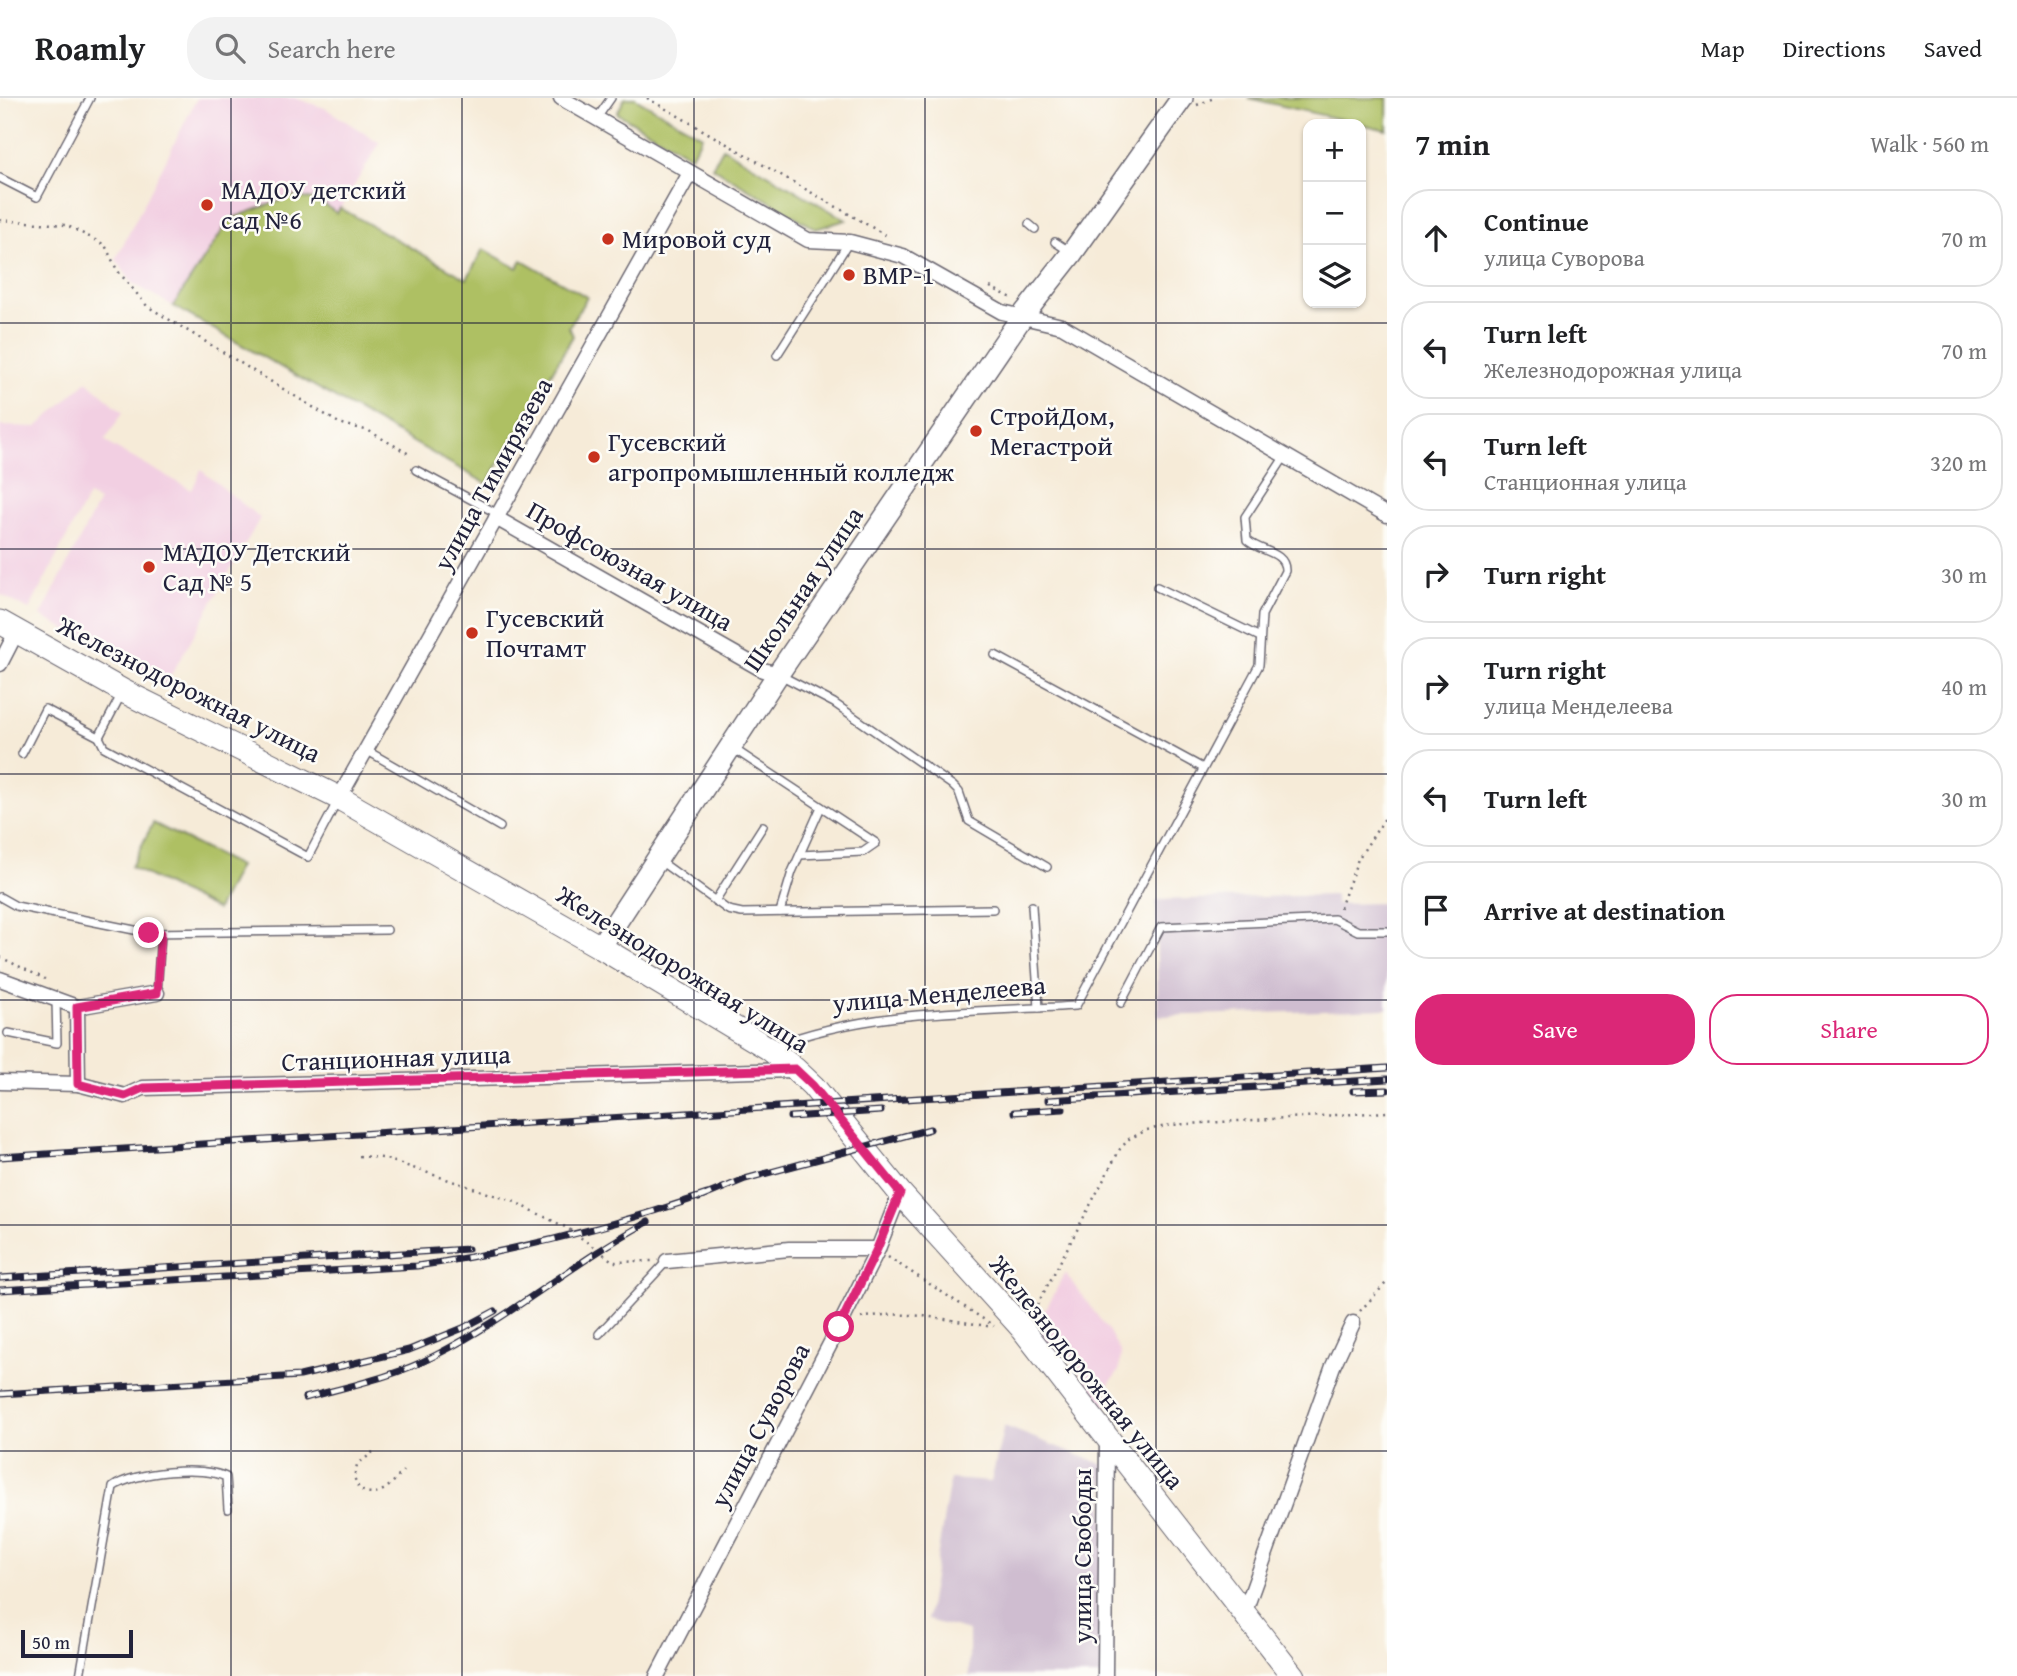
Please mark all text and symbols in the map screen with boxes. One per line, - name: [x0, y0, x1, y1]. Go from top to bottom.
- search box: [187, 17, 677, 80]
- text: Roamly: [35, 24, 145, 72]
- icon: search: [211, 29, 249, 67]
- text: Search here: [267, 29, 396, 68]
- text: Map: [1701, 31, 1745, 66]
- text: Directions: [1783, 31, 1886, 66]
- text: Saved: [1924, 31, 1982, 66]
- map controls: [1303, 119, 1366, 308]
- button: +: [1303, 119, 1366, 182]
- text: 7 min: [1415, 122, 1490, 166]
- text: Walk · 560 m: [1870, 127, 1989, 160]
- place label: МАДОУ детский сад №6: [221, 170, 406, 239]
- button: −: [1303, 182, 1366, 245]
- marker: МАДОУ детский сад №6: [199, 197, 215, 213]
- text: Continue: [1484, 202, 1589, 241]
- place label: Мировой суд: [622, 219, 771, 258]
- icon: ahead: [1417, 219, 1455, 257]
- text: 70 m: [1941, 222, 1987, 255]
- marker: Мировой суд: [600, 231, 616, 247]
- text: улица Суворова: [1484, 241, 1645, 274]
- button: layers: [1303, 245, 1366, 308]
- place label: BMP-1: [863, 255, 934, 294]
- marker: BMP-1: [841, 267, 857, 283]
- text: Turn left: [1484, 314, 1587, 353]
- icon: left: [1417, 331, 1455, 369]
- text: 70 m: [1941, 334, 1987, 367]
- text: Железнодорожная улица: [1484, 353, 1742, 386]
- street label: улица Тимирязева: [423, 369, 562, 578]
- place label: СтройДом, Мегастрой: [990, 396, 1114, 465]
- place label: Гусевский агропромышленный колледж: [608, 422, 954, 491]
- marker: СтройДом, Мегастрой: [968, 423, 984, 439]
- text: Turn left: [1484, 426, 1587, 465]
- icon: left: [1417, 443, 1455, 481]
- text: 320 m: [1930, 446, 1987, 479]
- marker: Гусевский агропромышленный колледж: [586, 449, 602, 465]
- text: Станционная улица: [1484, 465, 1687, 498]
- street label: Профсоюзная улица: [520, 490, 741, 641]
- street label: Школьная улица: [733, 498, 873, 679]
- place label: МАДОУ Детский Сад № 5: [163, 532, 351, 601]
- icon: right: [1417, 555, 1455, 593]
- text: Turn right: [1484, 555, 1606, 594]
- text: 30 m: [1941, 558, 1987, 591]
- marker: МАДОУ Детский Сад № 5: [141, 559, 157, 575]
- place label: Гусевский Почтамт: [486, 598, 604, 667]
- street label: Железнодорожная улица: [50, 605, 329, 772]
- marker: Гусевский Почтамт: [464, 625, 480, 641]
- text: Turn right: [1484, 650, 1606, 689]
- icon: right: [1417, 667, 1455, 705]
- text: 40 m: [1941, 670, 1987, 703]
- text: улица Менделеева: [1484, 689, 1673, 722]
- icon: left: [1417, 779, 1455, 817]
- text: Turn left: [1484, 779, 1587, 818]
- text: 30 m: [1941, 782, 1987, 815]
- street label: Железнодорожная улица: [548, 874, 818, 1063]
- icon: arrive: [1417, 891, 1455, 929]
- text: Arrive at destination: [1484, 891, 1725, 930]
- route end: [133, 917, 164, 948]
- street label: улица Менделеева: [830, 965, 1048, 1022]
- button: Save: [1415, 994, 1695, 1065]
- button: Share: [1709, 994, 1989, 1065]
- street label: Станционная улица: [281, 1034, 512, 1081]
- street label: Железнодорожная улица: [980, 1245, 1195, 1498]
- route start: [823, 1311, 854, 1342]
- street label: улица Суворова: [699, 1335, 820, 1515]
- street label: улица Свободы: [1062, 1469, 1101, 1644]
- scale bar: [21, 1627, 133, 1659]
- text: 50 m: [32, 1628, 70, 1656]

